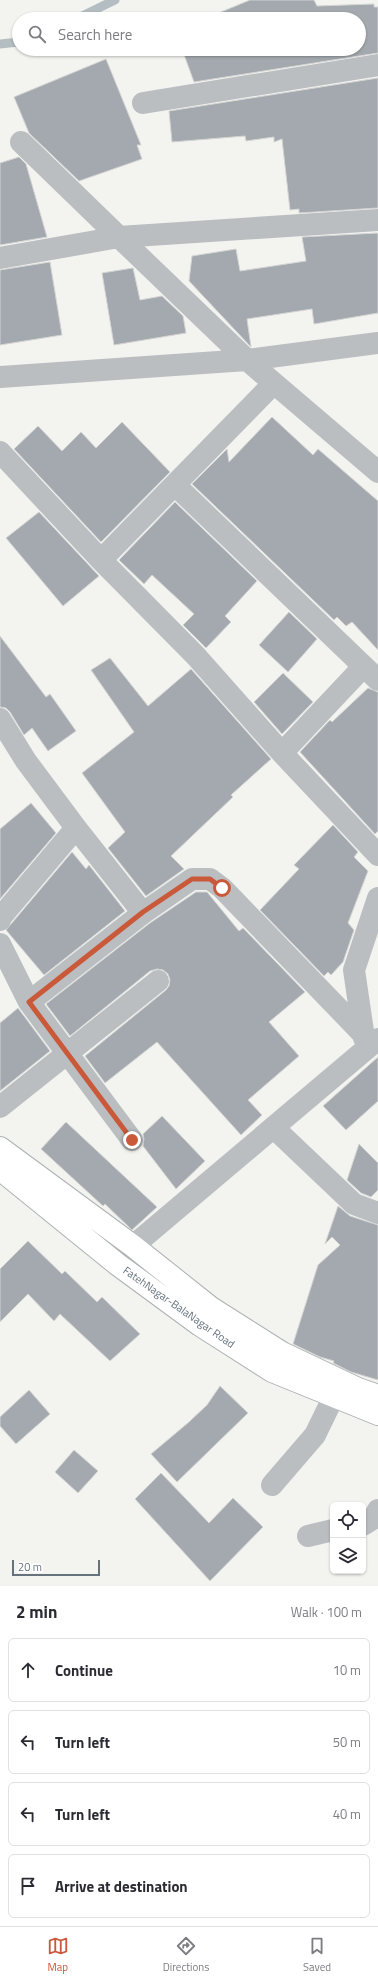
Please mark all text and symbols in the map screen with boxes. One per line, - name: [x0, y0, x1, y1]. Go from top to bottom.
- search box: [12, 12, 366, 56]
- icon: search: [26, 23, 48, 45]
- text: Search here: [58, 23, 132, 46]
- route start: [213, 879, 231, 897]
- route end: [123, 1131, 141, 1149]
- street label: FatehNagar-BalaNagar Road: [120, 1262, 238, 1352]
- map controls: [330, 1502, 366, 1574]
- button: locate: [330, 1502, 366, 1538]
- button: layers: [330, 1538, 366, 1574]
- scale bar: [12, 1558, 100, 1577]
- text: 20 m: [18, 1559, 42, 1575]
- text: 2 min: [16, 1599, 57, 1625]
- text: Walk · 100 m: [291, 1602, 362, 1622]
- icon: ahead: [17, 1659, 39, 1681]
- text: Continue: [55, 1659, 113, 1682]
- text: 10 m: [333, 1660, 361, 1680]
- icon: left: [17, 1731, 39, 1753]
- text: Turn left: [55, 1731, 110, 1754]
- text: 50 m: [333, 1732, 361, 1752]
- icon: left: [17, 1803, 39, 1825]
- text: Turn left: [55, 1803, 110, 1826]
- text: 40 m: [333, 1804, 361, 1824]
- icon: arrive: [17, 1875, 39, 1897]
- text: Arrive at destination: [55, 1875, 188, 1898]
- tab: Map: [47, 1935, 69, 1975]
- tab: Directions: [163, 1935, 209, 1975]
- tab: Saved: [303, 1935, 331, 1975]

